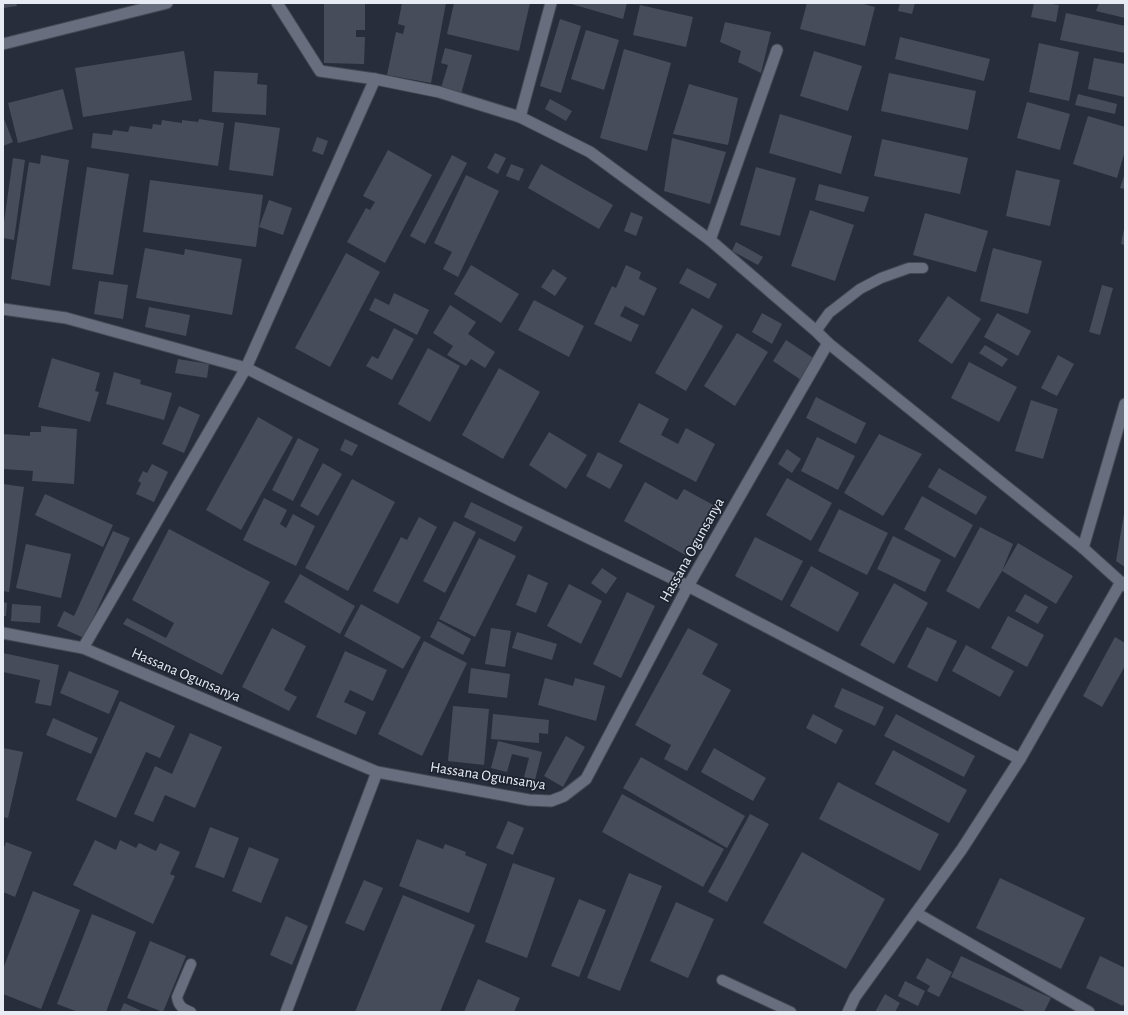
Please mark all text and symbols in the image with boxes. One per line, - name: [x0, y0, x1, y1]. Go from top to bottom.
- street label: Hassana Ogunsanya: [657, 495, 727, 605]
- street label: Hassana Ogunsanya: [129, 645, 243, 705]
- street label: Hassana Ogunsanya: [429, 759, 547, 793]

